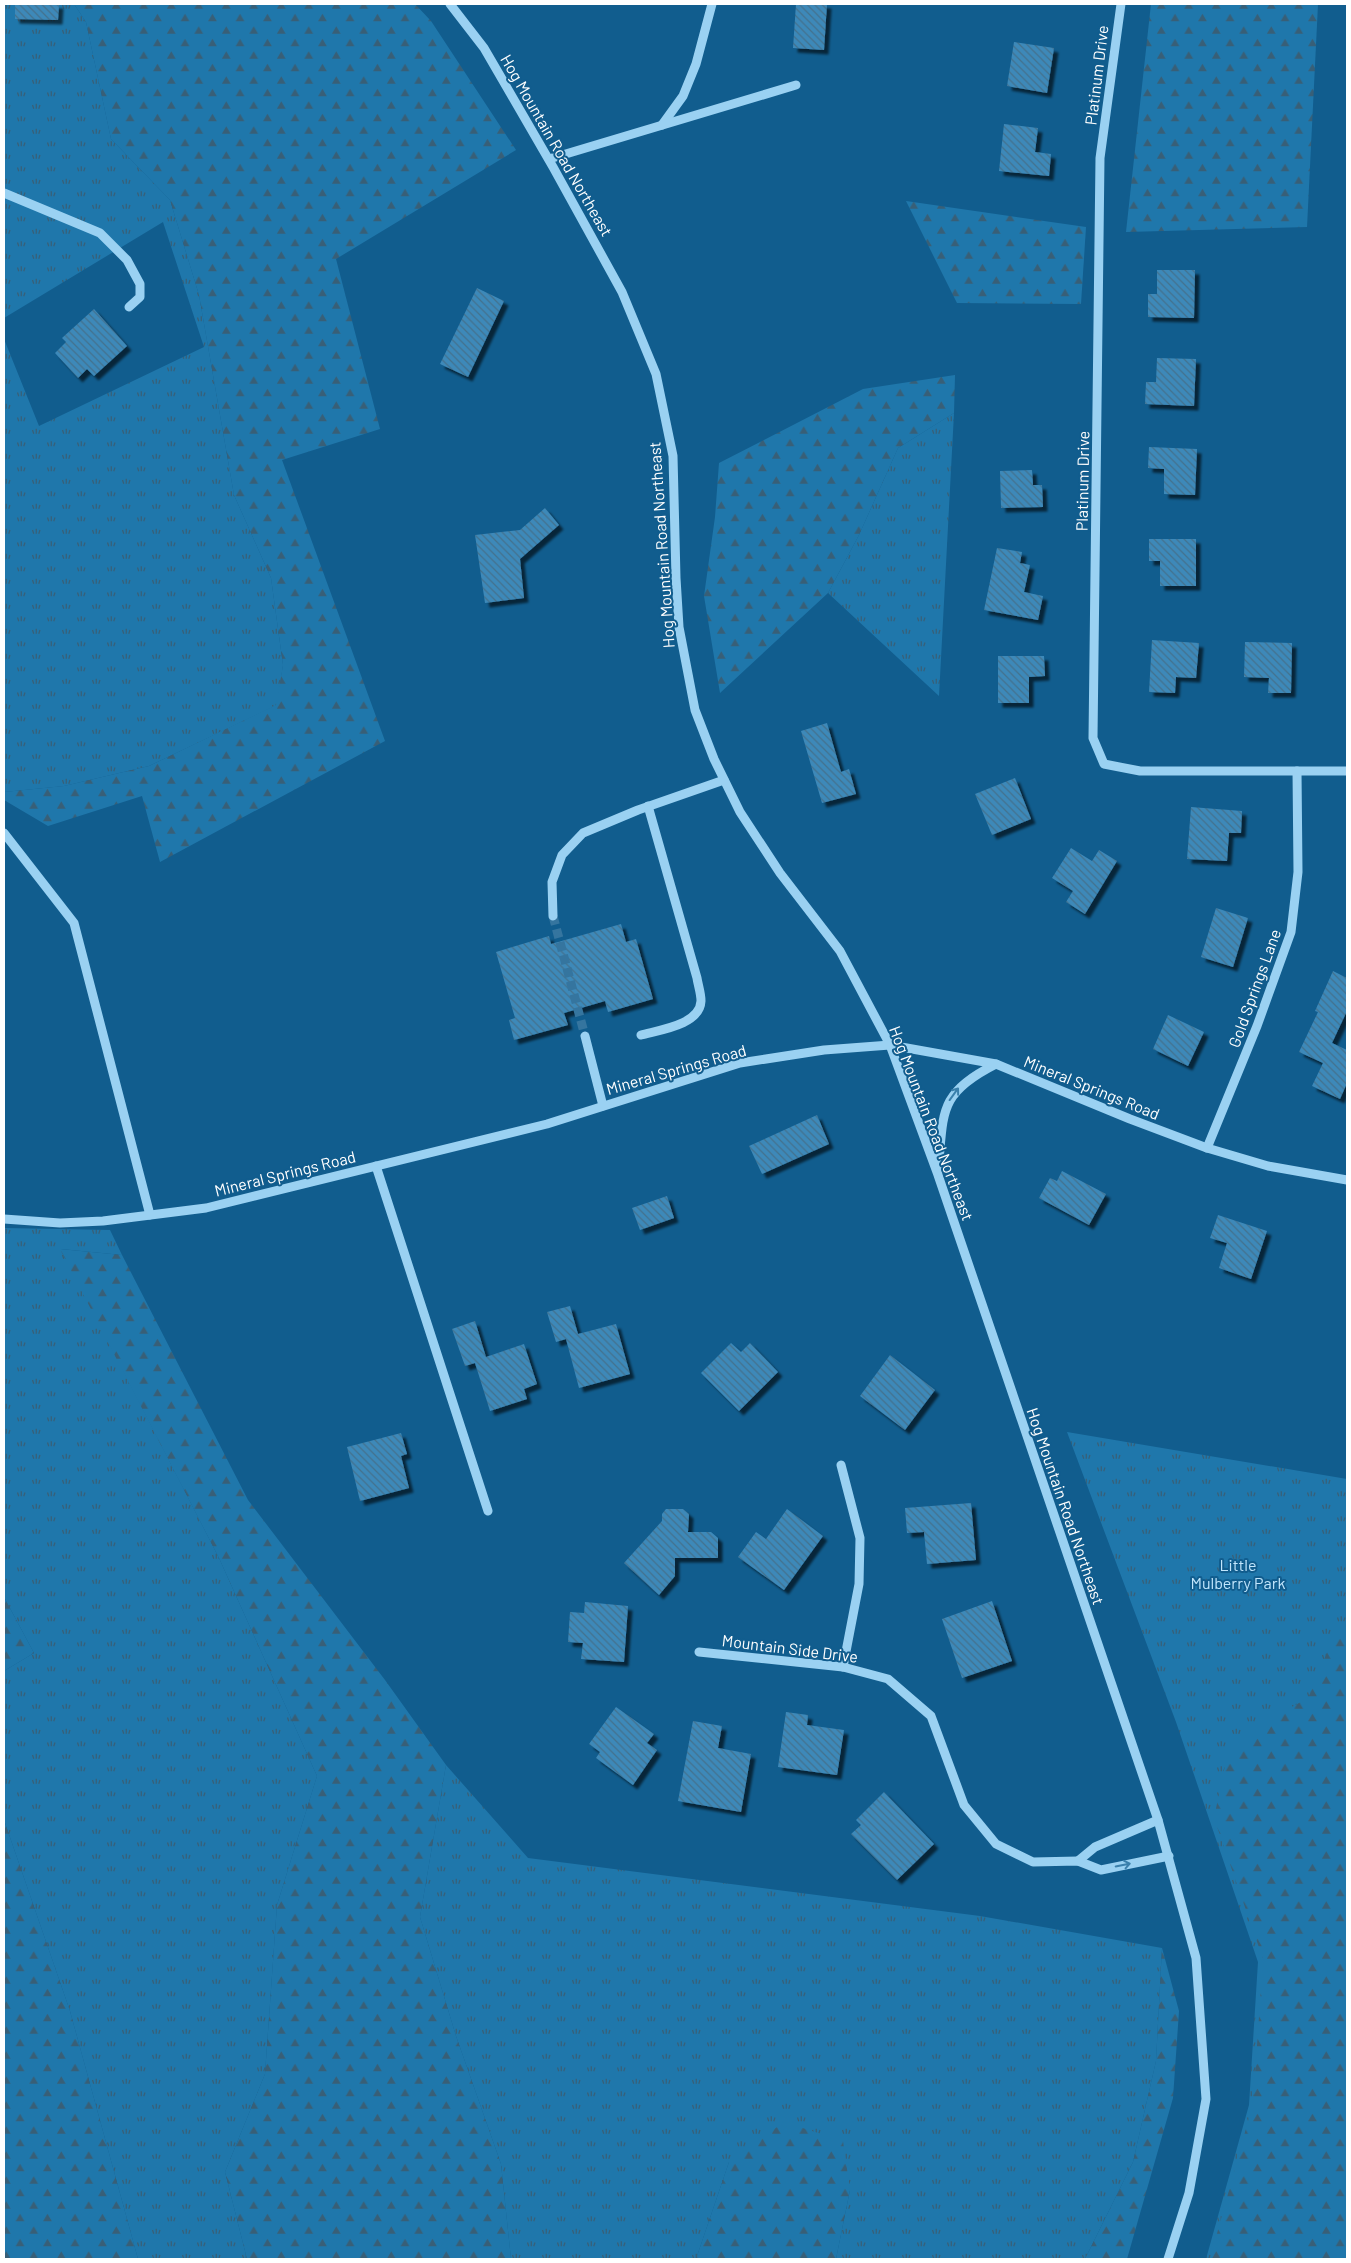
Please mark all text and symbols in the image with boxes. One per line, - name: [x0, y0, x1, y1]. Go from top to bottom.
- street label: Platinum Drive: [1080, 24, 1112, 126]
- street label: Hog Mountain Road Northeast: [497, 51, 617, 239]
- street label: Platinum Drive: [1072, 431, 1092, 531]
- street label: Hog Mountain Road Northeast: [644, 441, 678, 649]
- street label: Gold Springs Lane: [1224, 926, 1284, 1050]
- street label: Hog Mountain Road Northeast: [886, 1023, 978, 1223]
- street label: Mineral Springs Road: [604, 1040, 748, 1098]
- street label: Mineral Springs Road: [1021, 1051, 1163, 1123]
- one-way arrow: [949, 1087, 959, 1101]
- street label: Mineral Springs Road: [212, 1146, 358, 1200]
- street label: Hog Mountain Road Northeast: [1023, 1405, 1109, 1607]
- park label: Little Mulberry Park: [1191, 1555, 1285, 1592]
- street label: Mountain Side Drive: [721, 1630, 859, 1666]
- one-way arrow: [1114, 1860, 1130, 1870]

